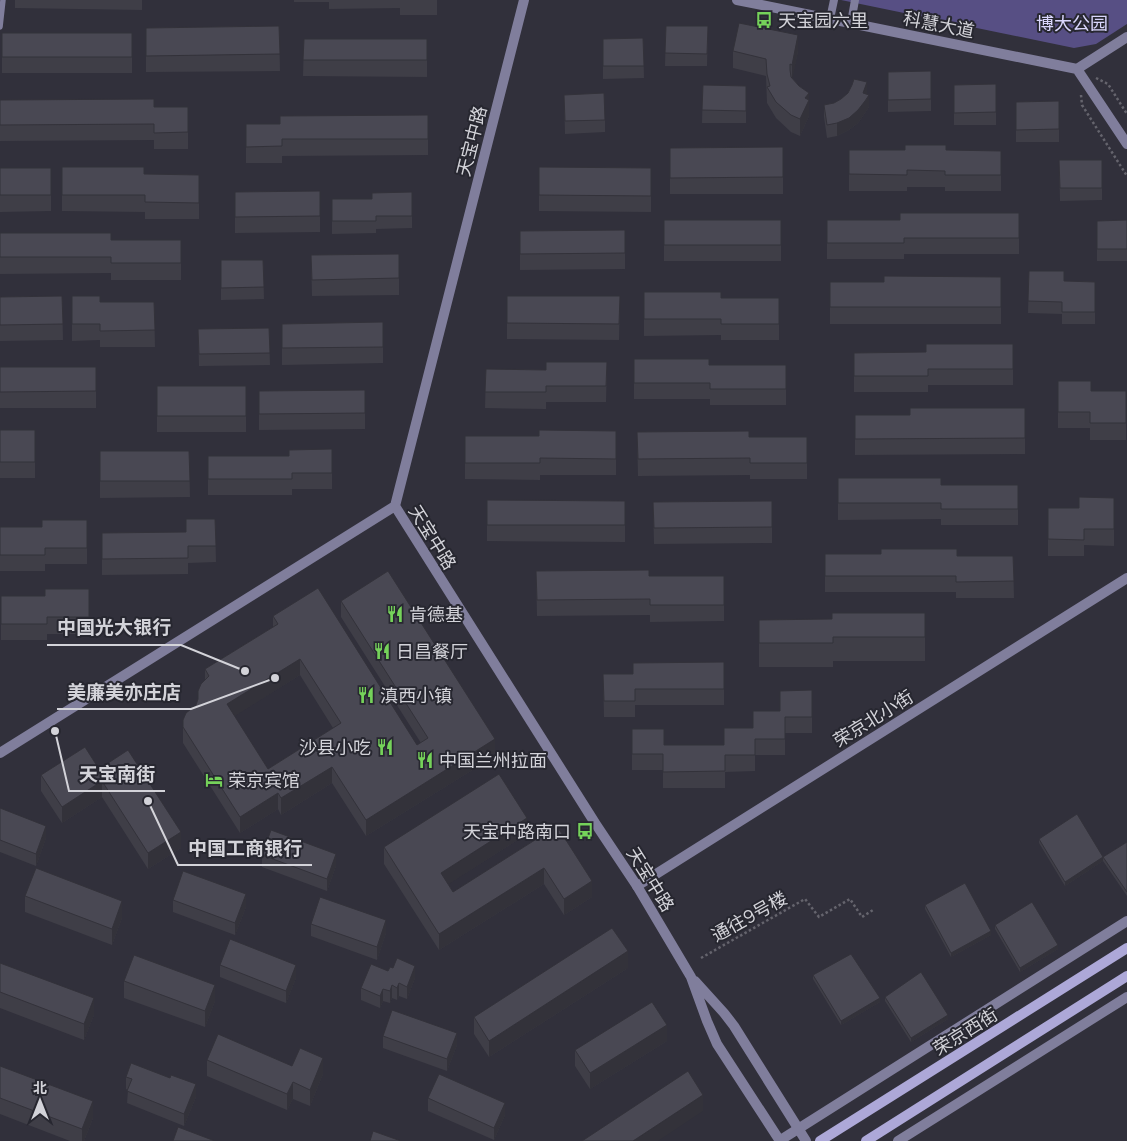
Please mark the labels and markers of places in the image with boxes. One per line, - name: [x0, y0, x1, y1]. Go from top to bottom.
- place label: 天宝园六里: [778, 8, 868, 32]
- bus stop icon: 天宝园六里: [754, 10, 774, 30]
- place label: 肯德基: [409, 602, 463, 626]
- restaurant icon: 肯德基: [385, 604, 405, 624]
- callout: 中国光大银行: [47, 611, 181, 645]
- place label: 日昌餐厅: [396, 639, 468, 663]
- restaurant icon: 日昌餐厅: [372, 641, 392, 661]
- callout: 美廉美亦庄店: [57, 675, 191, 709]
- place label: 滇西小镇: [380, 683, 452, 707]
- restaurant icon: 滇西小镇: [356, 685, 376, 705]
- place label: 沙县小吃: [299, 735, 371, 759]
- restaurant icon: 沙县小吃: [375, 737, 395, 757]
- place label: 中国兰州拉面: [439, 748, 547, 772]
- restaurant icon: 中国兰州拉面: [415, 750, 435, 770]
- callout: 天宝南街: [69, 757, 165, 791]
- place label: 荣京宾馆: [228, 768, 300, 792]
- hotel icon: 荣京宾馆: [204, 770, 224, 790]
- place label: 天宝中路南口: [463, 819, 571, 843]
- bus stop icon: 天宝中路南口: [575, 821, 595, 841]
- callout: 中国工商银行: [178, 831, 312, 865]

